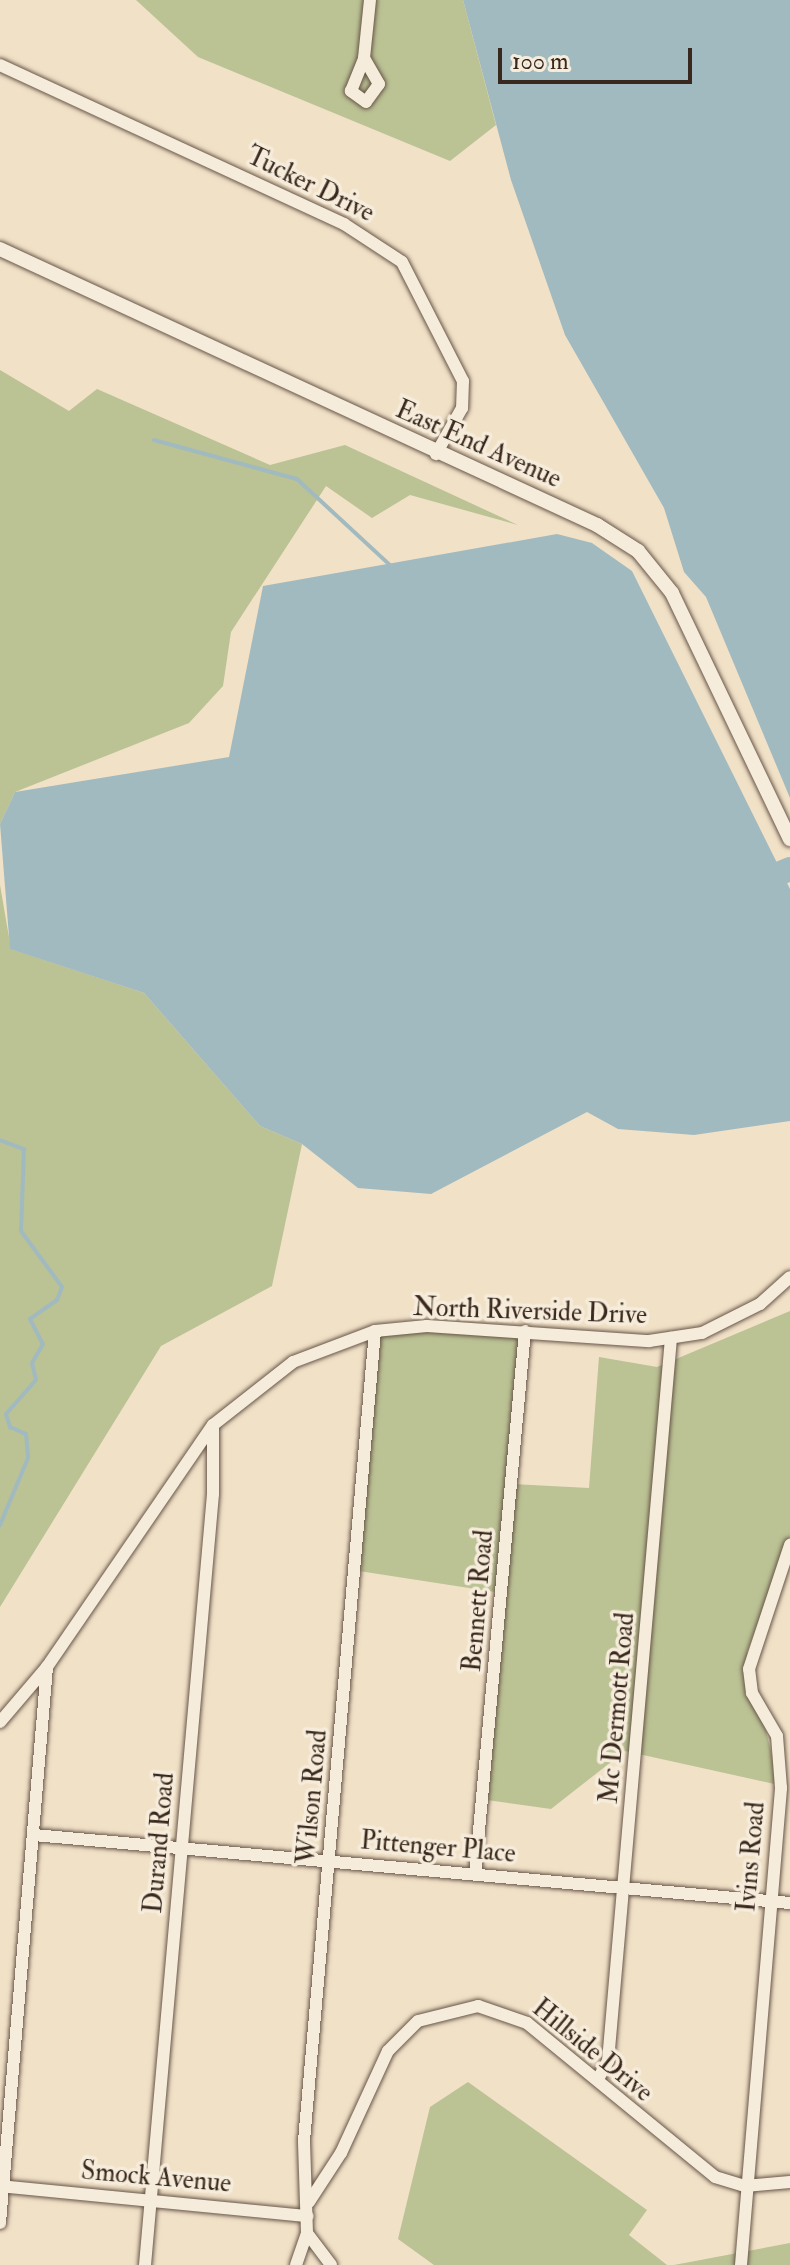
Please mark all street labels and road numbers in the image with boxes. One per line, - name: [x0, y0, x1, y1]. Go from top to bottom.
- street label: Tucker Drive: [241, 141, 379, 229]
- street label: East End Avenue: [390, 395, 566, 495]
- street label: North Riverside Drive: [413, 1292, 647, 1332]
- street label: Bennett Road: [457, 1529, 501, 1673]
- street label: Mc Dermott Road: [594, 1611, 642, 1805]
- street label: Wilson Road: [292, 1729, 334, 1865]
- street label: Durand Road: [138, 1771, 182, 1915]
- street label: Ivins Road: [732, 1801, 772, 1913]
- street label: Pittenger Place: [359, 1826, 517, 1870]
- street label: Hillside Drive: [525, 1993, 659, 2109]
- street label: Smock Avenue: [80, 2156, 232, 2200]

